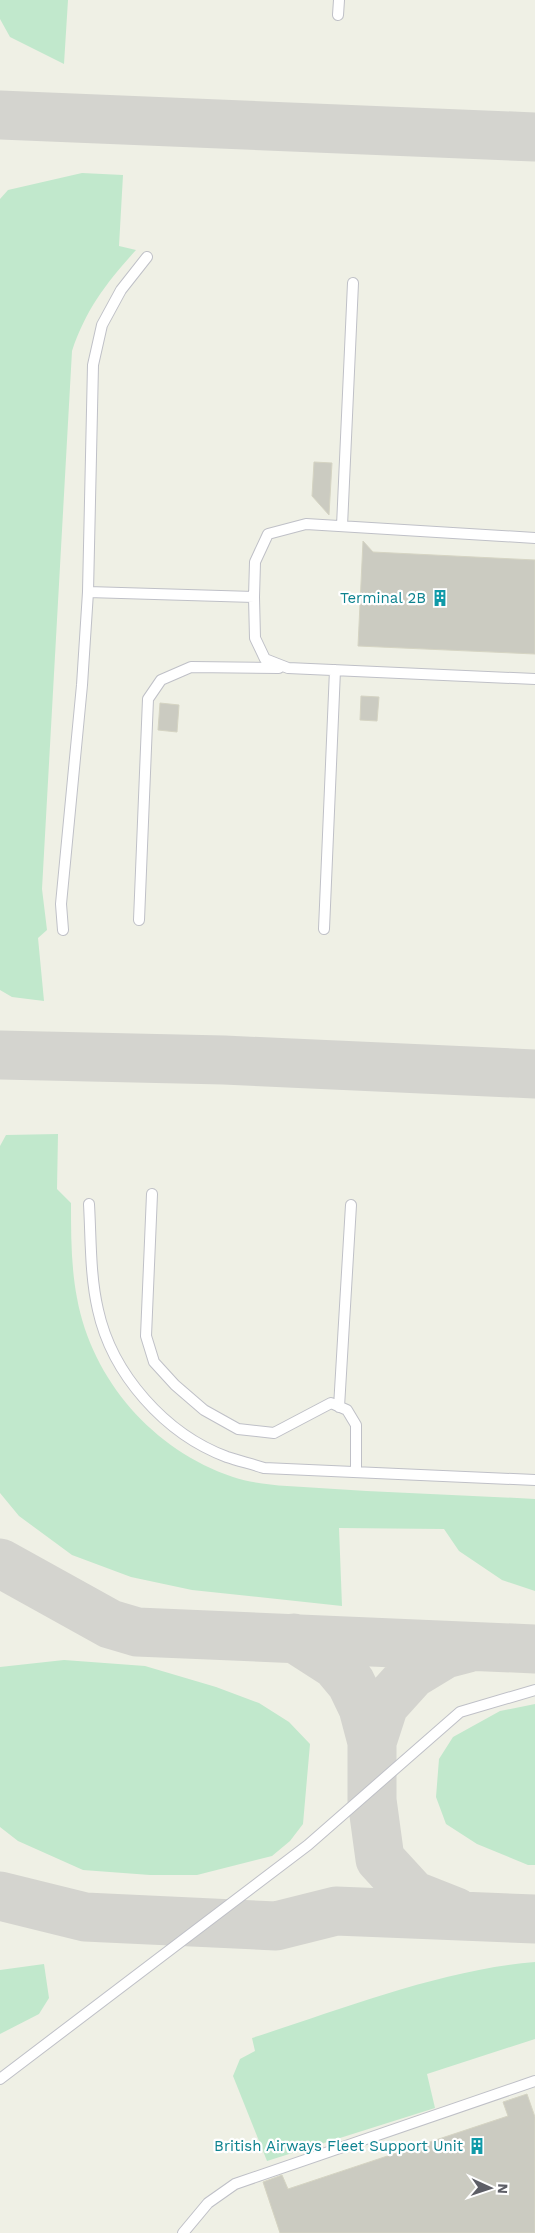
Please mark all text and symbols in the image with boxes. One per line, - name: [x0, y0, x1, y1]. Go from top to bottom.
- building icon: Terminal 2B: [430, 588, 450, 608]
- place label: Terminal 2B: [340, 589, 426, 607]
- building icon: British Airways Fleet Support Unit: [467, 2136, 487, 2156]
- place label: British Airways Fleet Support Unit: [214, 2137, 464, 2155]
- north arrow: [465, 2163, 515, 2213]
- text: N: [495, 2183, 511, 2194]

